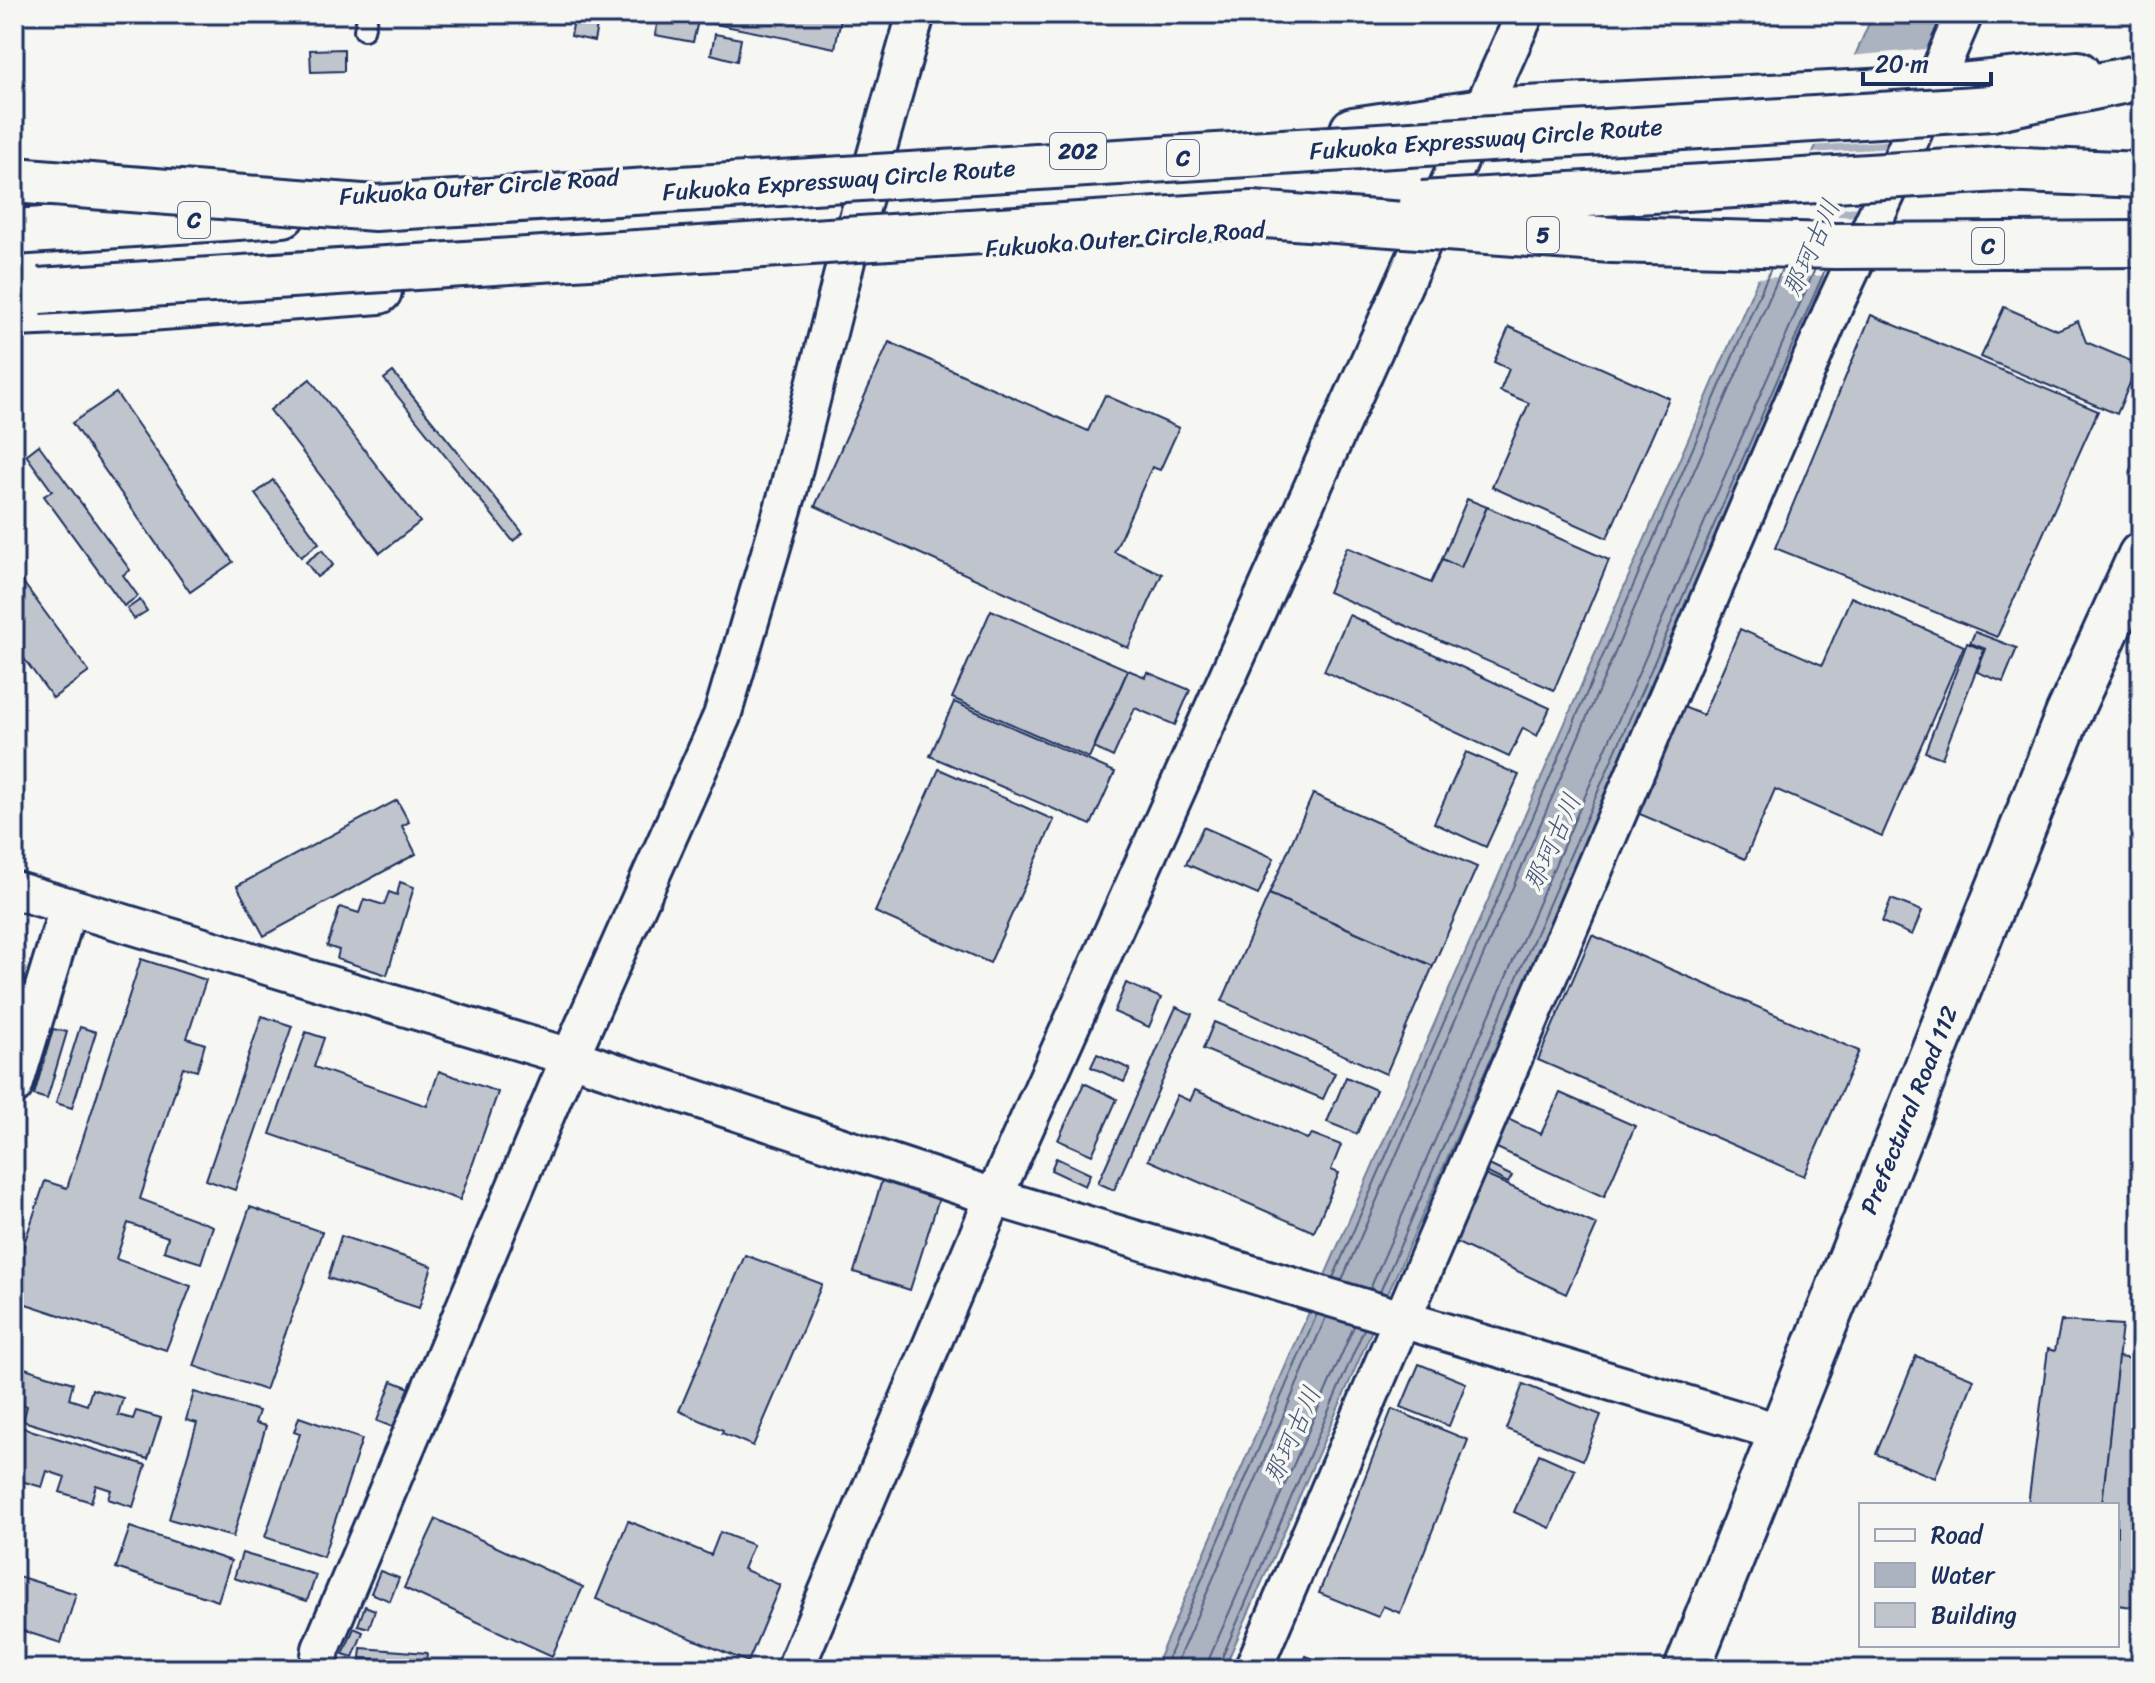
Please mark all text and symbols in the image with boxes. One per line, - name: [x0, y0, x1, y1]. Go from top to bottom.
- scale bar: [1863, 36, 1991, 86]
- text: 20 m: [1875, 43, 1929, 85]
- street label: Fukuoka Expressway Circle Route: [1308, 106, 1664, 172]
- road number: 202: [1050, 133, 1106, 169]
- road number: C: [1167, 140, 1199, 176]
- street label: Fukuoka Expressway Circle Route: [661, 147, 1017, 213]
- street label: Fukuoka Outer Circle Road: [338, 156, 622, 218]
- water label: 那珂古川: [1769, 191, 1853, 305]
- road number: C: [178, 202, 210, 238]
- street label: Fukuoka Outer Circle Road: [984, 208, 1268, 270]
- road number: 5: [1527, 217, 1559, 253]
- road number: C: [1972, 228, 2004, 264]
- water label: 那珂古川: [1510, 785, 1594, 899]
- street label: Prefectural Road 112: [1848, 999, 1970, 1221]
- water label: 那珂古川: [1250, 1378, 1334, 1492]
- legend: [1859, 1503, 2119, 1647]
- text: Road: [1931, 1514, 1985, 1556]
- text: Water: [1931, 1554, 1996, 1596]
- text: Building: [1931, 1594, 2017, 1636]

